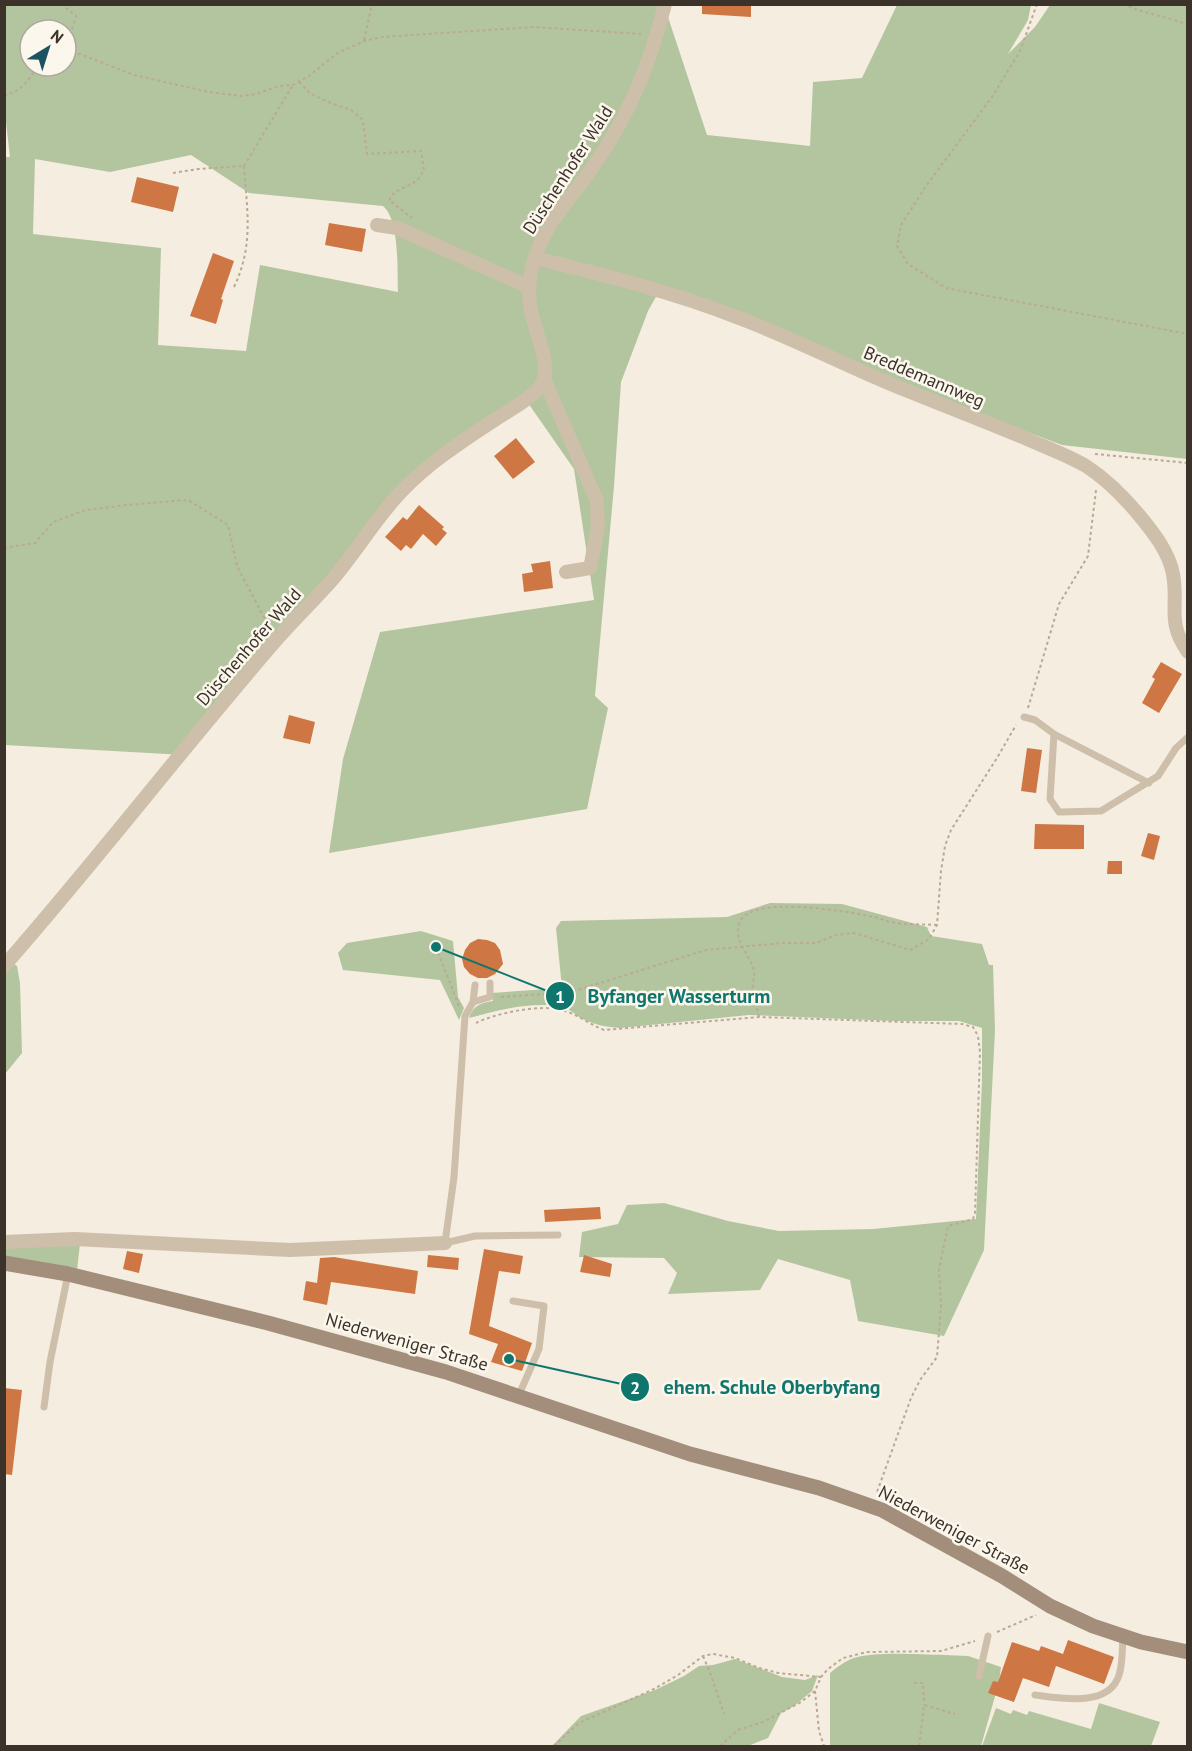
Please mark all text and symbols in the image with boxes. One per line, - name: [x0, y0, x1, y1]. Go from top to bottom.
- north arrow: [18, 18, 78, 78]
- text: N: [47, 25, 68, 47]
- street label: Düschenhofer Wald: [517, 101, 618, 238]
- street label: Breddemannweg: [860, 341, 988, 412]
- street label: Düschenhofer Wald: [191, 583, 306, 710]
- callout: Byfanger Wasserturm: [545, 977, 782, 1015]
- text: Byfanger Wasserturm: [588, 983, 770, 1009]
- text: 1: [555, 985, 565, 1008]
- street label: Niederweniger Straße: [323, 1307, 491, 1376]
- callout: ehem. Schule Oberbyfang: [620, 1368, 893, 1406]
- text: ehem. Schule Oberbyfang: [664, 1374, 880, 1400]
- text: 2: [630, 1376, 640, 1399]
- street label: Niederweniger Straße: [875, 1480, 1034, 1579]

